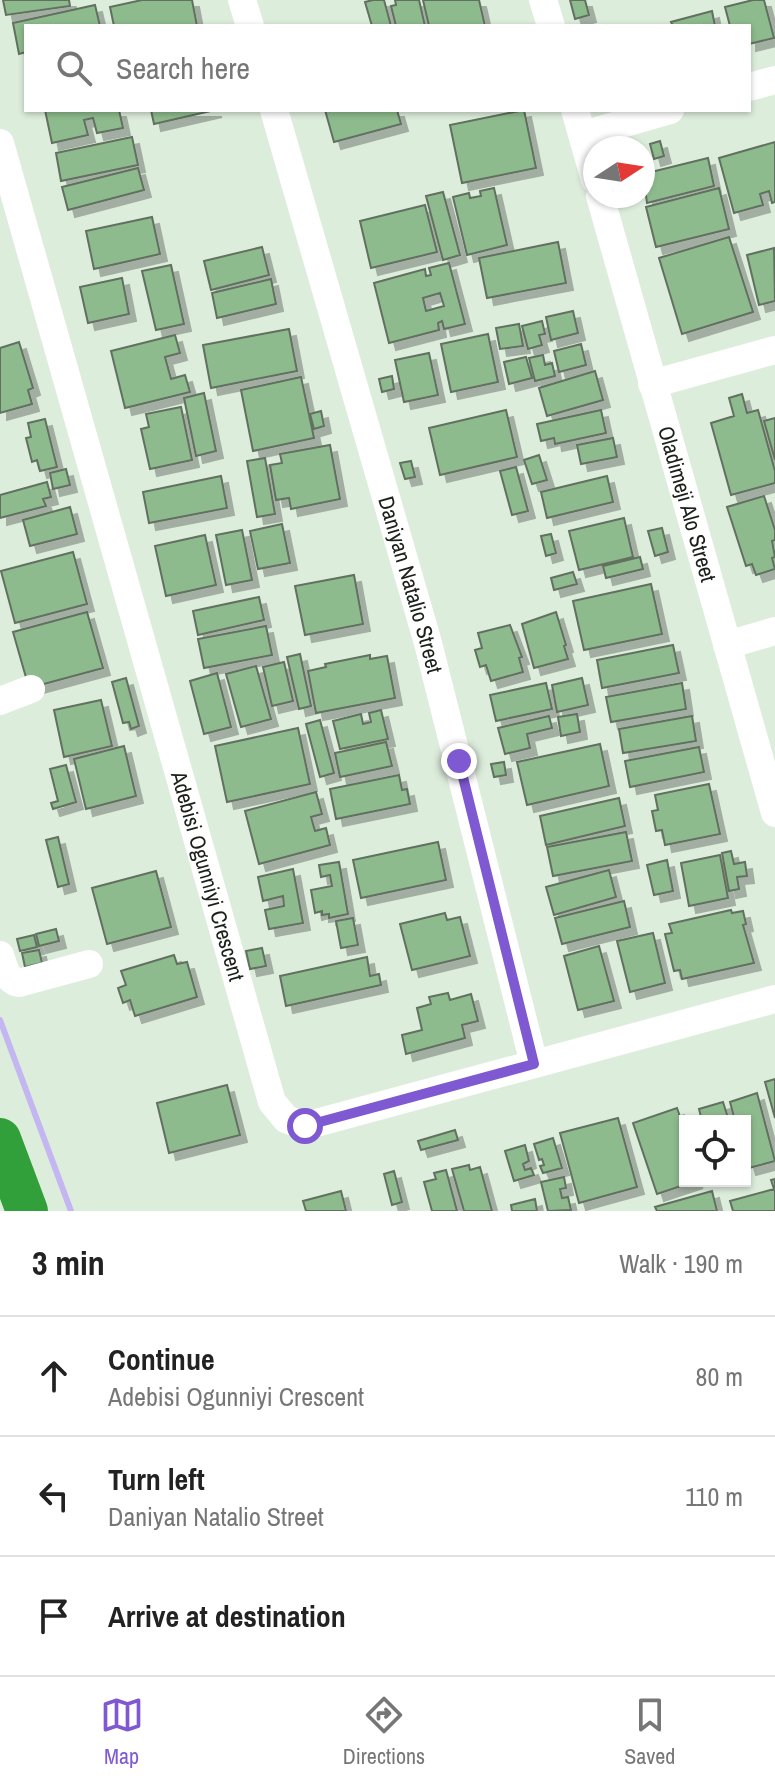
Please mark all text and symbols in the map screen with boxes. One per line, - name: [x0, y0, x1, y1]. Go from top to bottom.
- search box: [24, 24, 751, 112]
- icon: search: [52, 46, 96, 90]
- text: Search here: [116, 48, 250, 88]
- north arrow: [583, 136, 655, 208]
- street label: Oladimeji Alo Street: [651, 422, 724, 585]
- street label: Daniyan Natalio Street: [371, 493, 450, 676]
- route end: [441, 743, 477, 779]
- street label: Adebisi Ogunniyi Crescent: [164, 767, 252, 985]
- route start: [287, 1108, 323, 1144]
- map controls: [679, 1115, 751, 1187]
- button: locate: [679, 1115, 751, 1187]
- text: 3 min: [32, 1240, 105, 1286]
- text: Walk · 190 m: [619, 1246, 743, 1281]
- text: Continue: [108, 1339, 215, 1379]
- icon: ahead: [32, 1354, 76, 1398]
- text: 80 m: [696, 1359, 743, 1394]
- text: Adebisi Ogunniyi Crescent: [108, 1379, 364, 1414]
- text: Turn left: [108, 1459, 205, 1499]
- icon: left: [32, 1474, 76, 1518]
- text: 110 m: [685, 1479, 743, 1514]
- text: Daniyan Natalio Street: [108, 1499, 324, 1534]
- icon: arrive: [32, 1594, 76, 1638]
- text: Arrive at destination: [108, 1596, 346, 1636]
- tab: Map: [100, 1693, 144, 1771]
- tab: Directions: [343, 1693, 425, 1771]
- tab: Saved: [624, 1693, 675, 1771]

